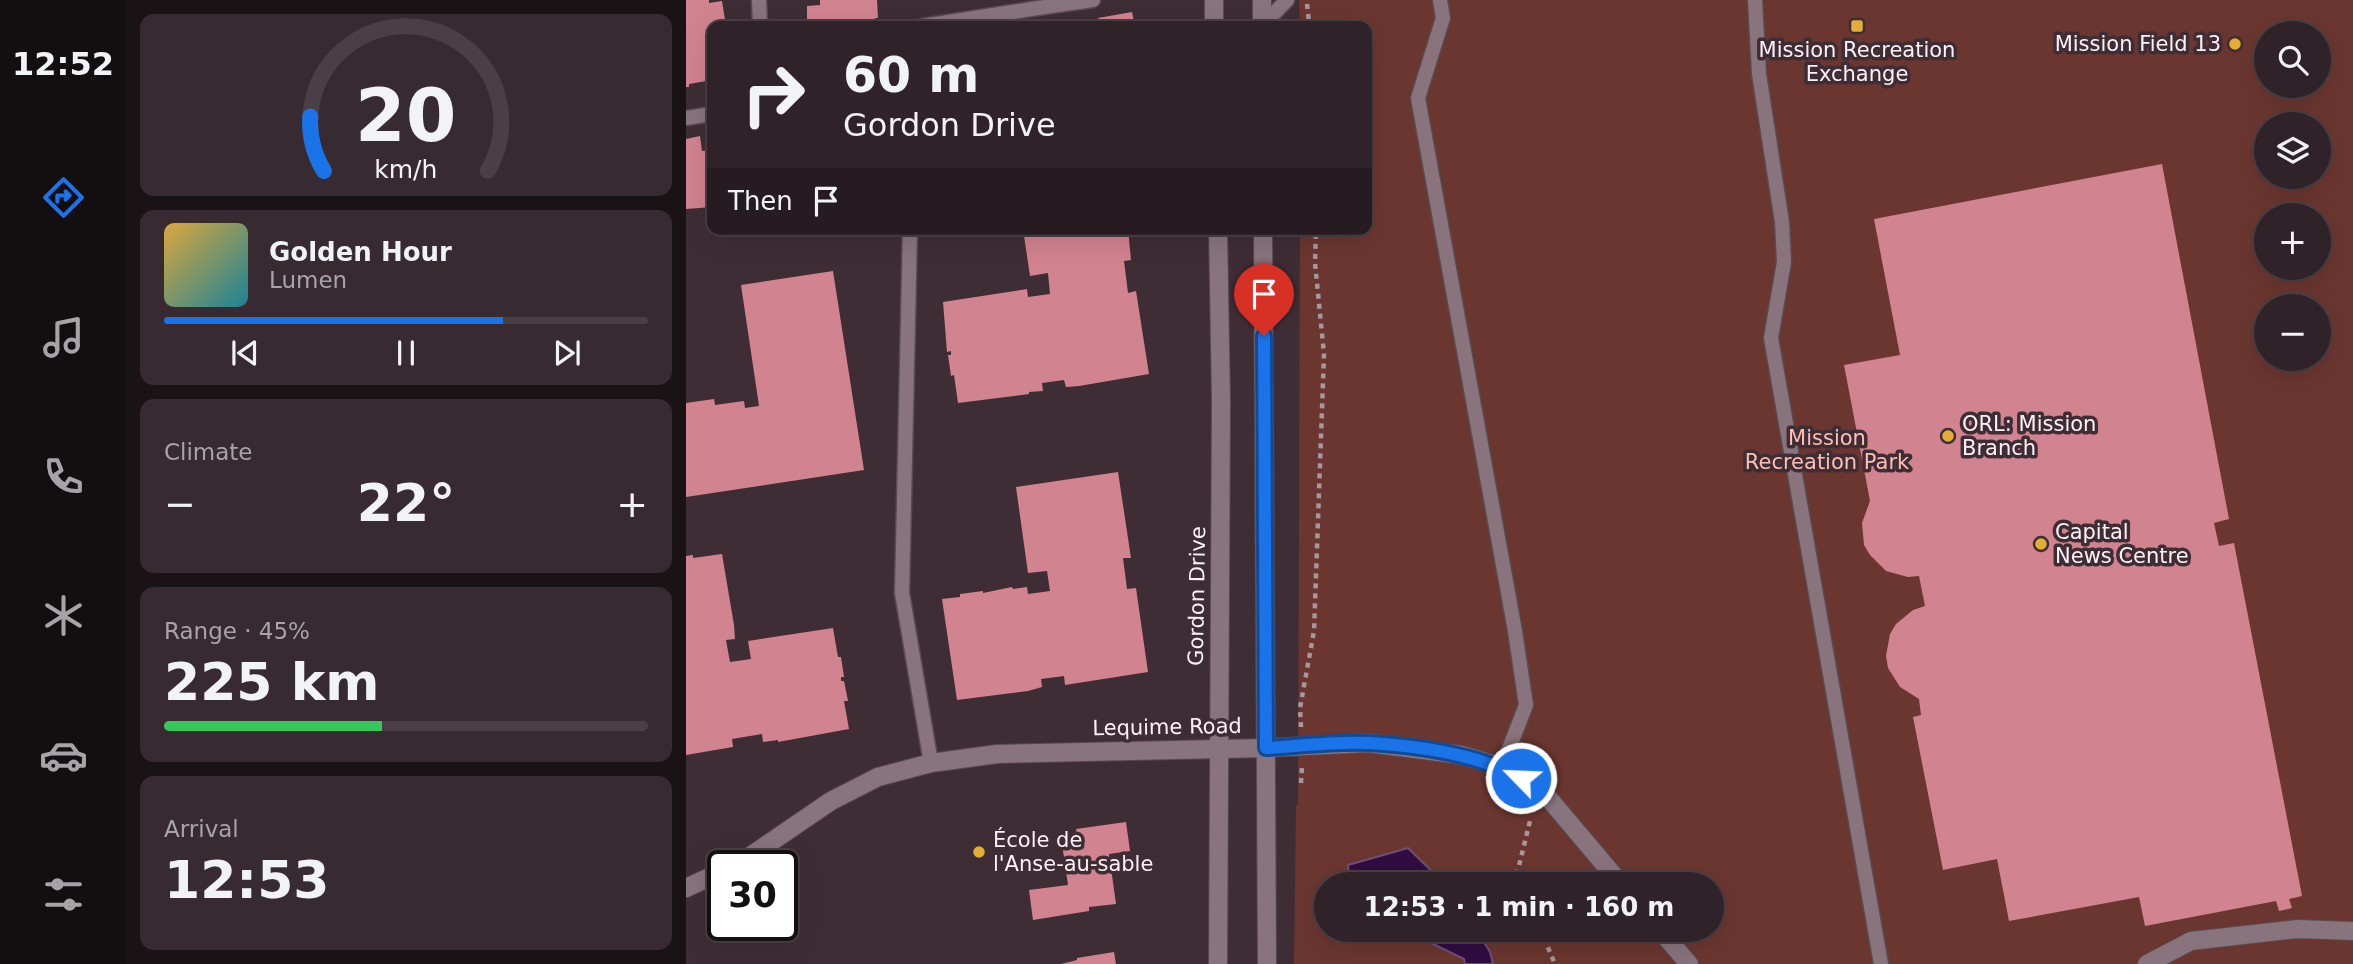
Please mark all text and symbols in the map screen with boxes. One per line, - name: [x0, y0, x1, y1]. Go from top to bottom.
- marker: Mission Recreation Exchange: [1849, 18, 1865, 34]
- map controls: [2254, 21, 2331, 371]
- button: search: [2254, 21, 2331, 98]
- place label: Mission Field 13: [2055, 32, 2221, 56]
- marker: Mission Field 13: [2227, 36, 2243, 52]
- place label: Mission Recreation Exchange: [1759, 38, 1955, 86]
- text: 12:52: [12, 45, 114, 83]
- text: 60 m: [843, 47, 979, 104]
- icon: right: [728, 49, 819, 140]
- text: 20: [355, 73, 457, 158]
- text: Gordon Drive: [843, 106, 1056, 144]
- button: layers: [2254, 112, 2331, 189]
- text: km/h: [374, 155, 438, 184]
- icon: directions: [39, 173, 88, 222]
- icon: arrive: [807, 182, 845, 220]
- text: Then: [728, 186, 793, 216]
- button: +: [2254, 203, 2331, 280]
- text: Golden Hour: [269, 237, 452, 267]
- pin: [1234, 264, 1294, 336]
- text: Lumen: [269, 267, 347, 293]
- icon: arrive: [1245, 275, 1283, 313]
- button: −: [2254, 294, 2331, 371]
- icon: music: [39, 313, 88, 362]
- icon: previous: [226, 334, 264, 372]
- icon: pause: [387, 334, 425, 372]
- icon: next: [548, 334, 586, 372]
- place label: ORL: Mission Branch: [1962, 412, 2096, 460]
- park label: Mission Recreation Park: [1745, 426, 1910, 474]
- marker: ORL: Mission Branch: [1940, 428, 1956, 444]
- text: Climate: [164, 439, 253, 465]
- icon: phone: [39, 452, 88, 501]
- text: 22°: [357, 473, 455, 533]
- text: −: [164, 482, 196, 526]
- text: +: [616, 482, 648, 526]
- place label: Capital News Centre: [2055, 520, 2189, 568]
- street label: Gordon Drive: [1184, 526, 1210, 666]
- marker: Capital News Centre: [2033, 536, 2049, 552]
- icon: climate: [39, 591, 88, 640]
- text: Range · 45%: [164, 618, 310, 644]
- text: 225 km: [164, 652, 379, 712]
- street label: Lequime Road: [1092, 714, 1242, 740]
- icon: car: [39, 731, 88, 780]
- position arrow: [1484, 741, 1558, 815]
- text: Arrival: [164, 816, 239, 842]
- place label: École de l'Anse-au-sable: [993, 827, 1153, 876]
- marker: École de l'Anse-au-sable: [971, 844, 987, 860]
- text: 12:53: [164, 850, 330, 910]
- speed limit sign: 30: [707, 850, 798, 941]
- icon: filters: [39, 870, 88, 919]
- text: 12:53 · 1 min · 160 m: [1364, 892, 1674, 922]

